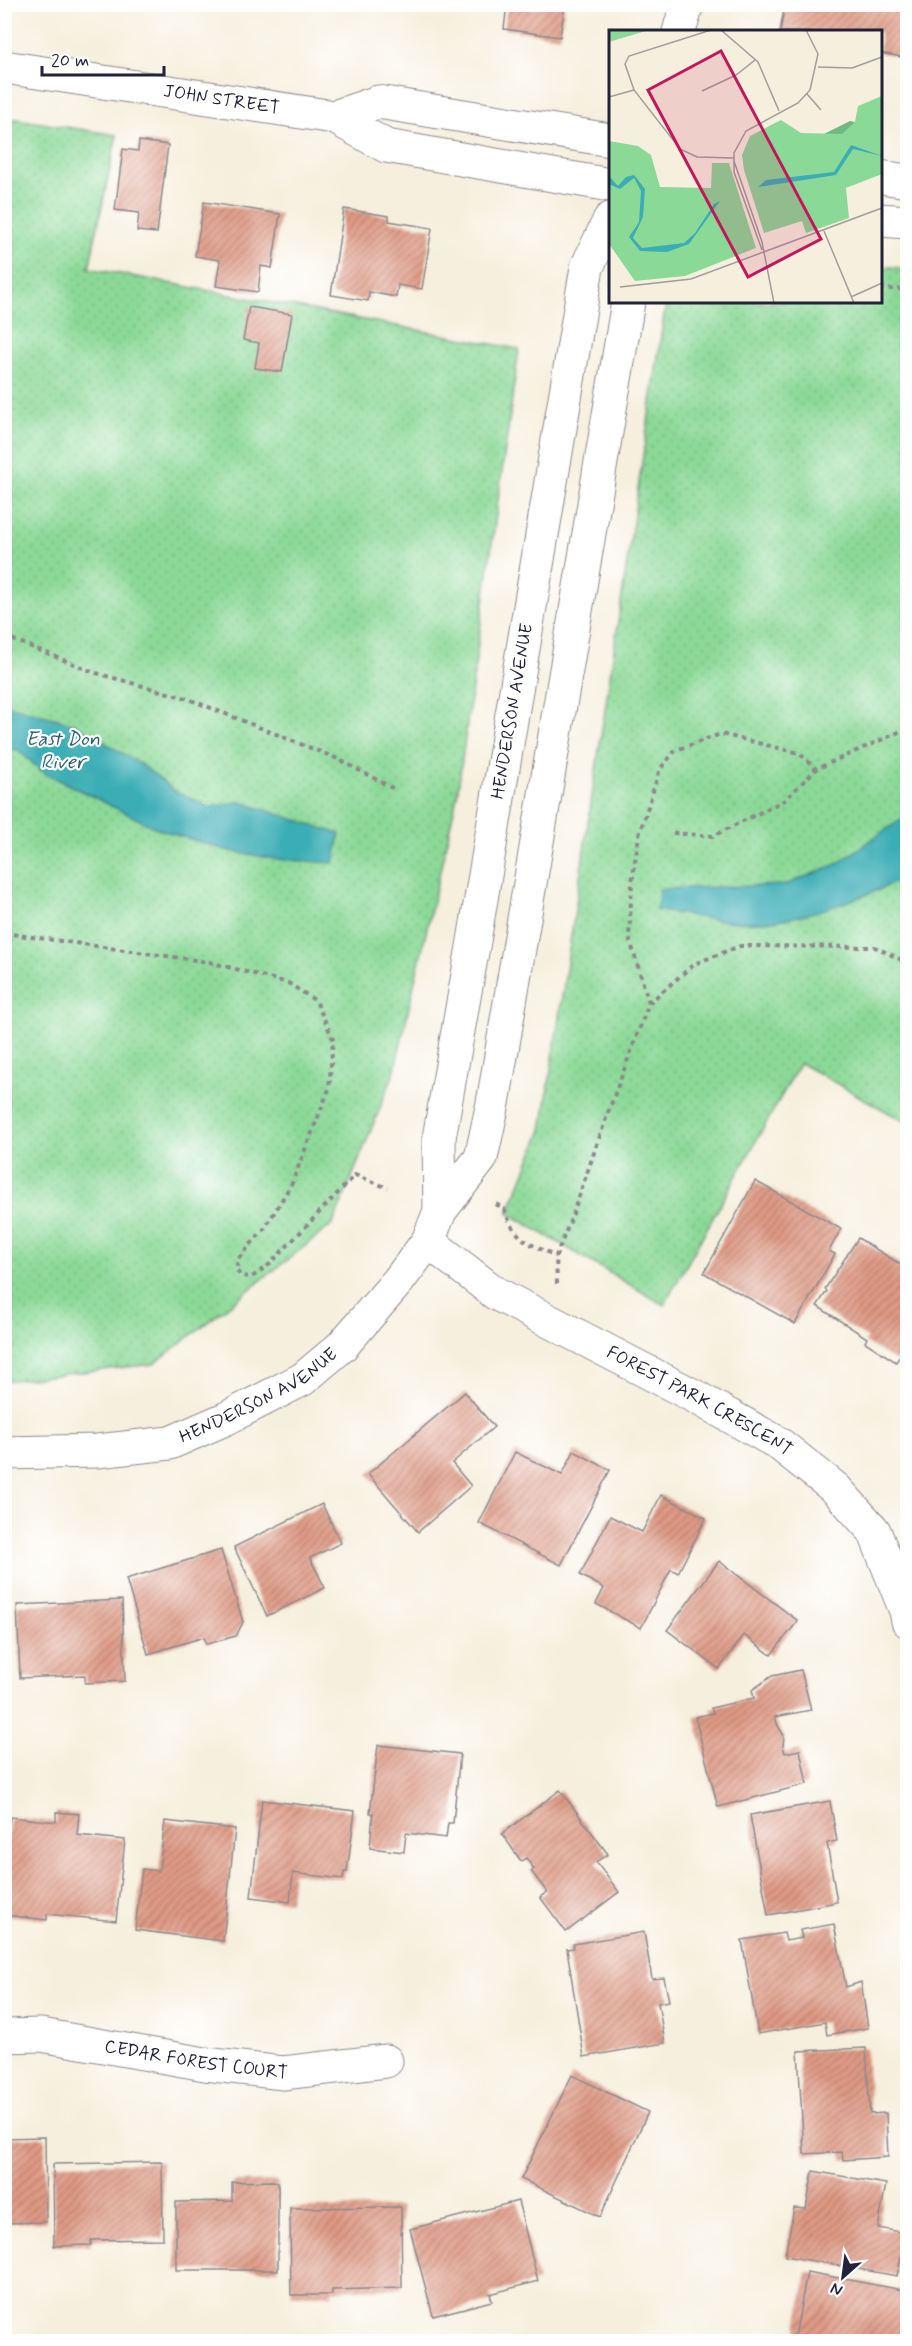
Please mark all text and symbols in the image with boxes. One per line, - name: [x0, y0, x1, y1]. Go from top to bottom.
- inset map: [609, 30, 882, 303]
- scale bar: [42, 39, 164, 77]
- text: 20 m: [51, 49, 89, 73]
- street label: JOHN STREET: [162, 79, 281, 121]
- street label: HENDERSON AVENUE: [486, 622, 539, 801]
- water label: East Don River: [26, 726, 100, 776]
- street label: FOREST PARK CRESCENT: [602, 1341, 797, 1462]
- street label: HENDERSON AVENUE: [176, 1343, 343, 1449]
- street label: CEDAR FOREST COURT: [102, 2034, 289, 2085]
- north arrow: [813, 2247, 873, 2307]
- text: N: [827, 2277, 846, 2301]

